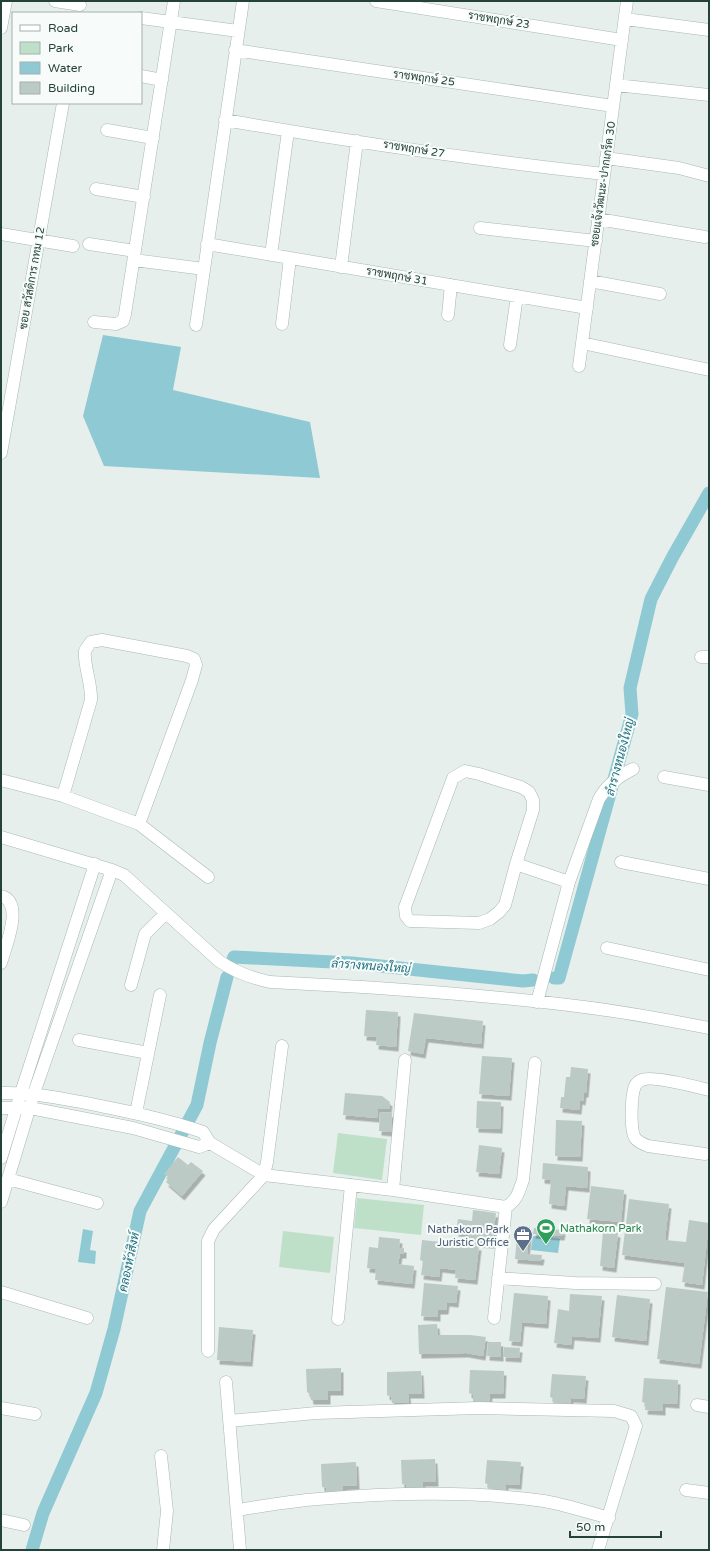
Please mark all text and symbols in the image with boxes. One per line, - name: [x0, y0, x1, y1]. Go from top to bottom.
- street label: ราชพฤกษ์ 23: [467, 7, 531, 31]
- legend: [12, 12, 142, 104]
- text: Road: [48, 21, 78, 35]
- text: Park: [48, 41, 74, 55]
- text: Water: [48, 61, 83, 75]
- street label: ราชพฤกษ์ 25: [392, 65, 456, 89]
- text: Building: [48, 81, 95, 95]
- street label: ซอยแจ้งวัฒนะ-ปากเกร็ด 30: [585, 120, 618, 247]
- street label: ราชพฤกษ์ 27: [382, 136, 446, 160]
- street label: ซอย สวัสดิการ กทม 12: [16, 225, 47, 330]
- street label: ราชพฤกษ์ 31: [365, 262, 429, 288]
- water label: ลำรางหนองใหญ่: [602, 715, 637, 797]
- water label: ลำรางหนองใหญ่: [331, 955, 412, 976]
- sports icon: Nathakorn Park: [535, 1217, 557, 1245]
- place label: Nathakorn Park: [560, 1222, 642, 1235]
- place label: Nathakorn Park Juristic Office: [427, 1223, 509, 1249]
- office icon: Nathakorn Park Juristic Office: [512, 1224, 534, 1252]
- water label: คลองหัวสิงห์: [115, 1229, 143, 1293]
- scale bar: [570, 1513, 661, 1539]
- text: 50 m: [576, 1520, 605, 1534]

